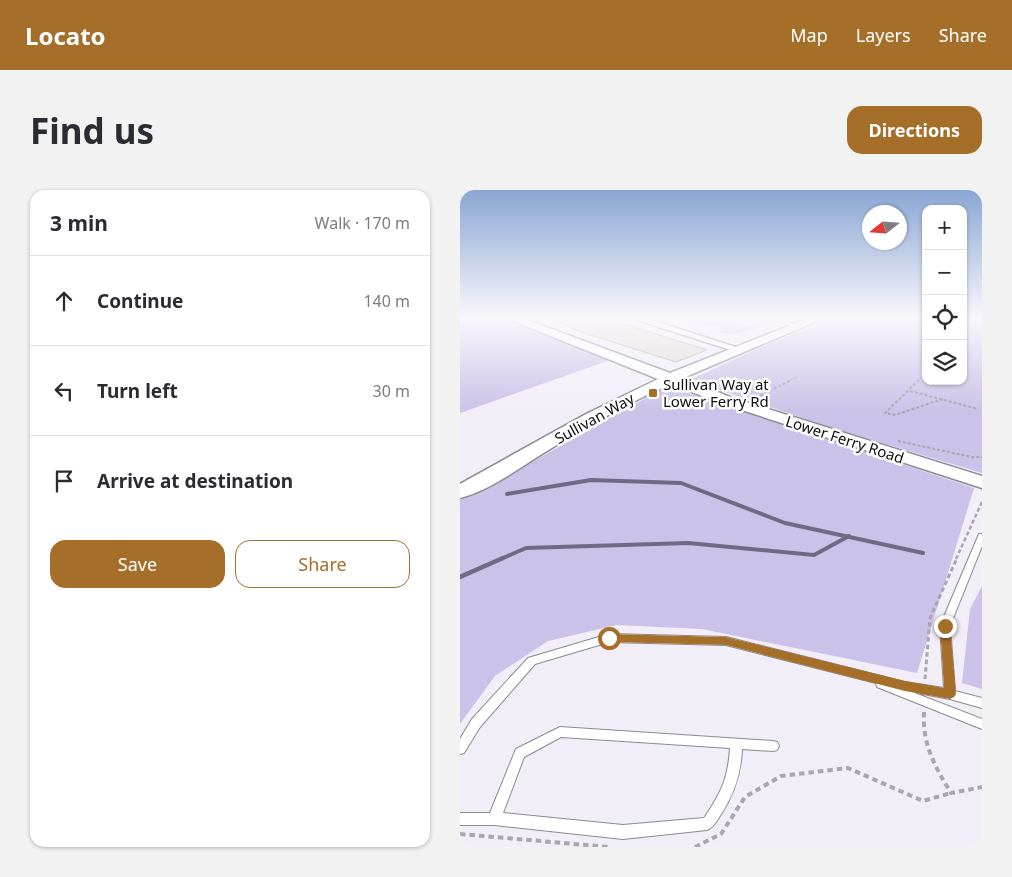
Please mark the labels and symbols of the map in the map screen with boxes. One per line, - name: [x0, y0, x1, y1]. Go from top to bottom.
- north arrow: [862, 205, 907, 250]
- place label: Sullivan Way at Lower Ferry Rd: [663, 374, 769, 411]
- marker: Sullivan Way at Lower Ferry Rd: [647, 387, 659, 399]
- street label: Sullivan Way: [551, 388, 638, 448]
- street label: Lower Ferry Road: [783, 410, 907, 468]
- route end: [934, 615, 957, 638]
- route start: [598, 627, 621, 650]

